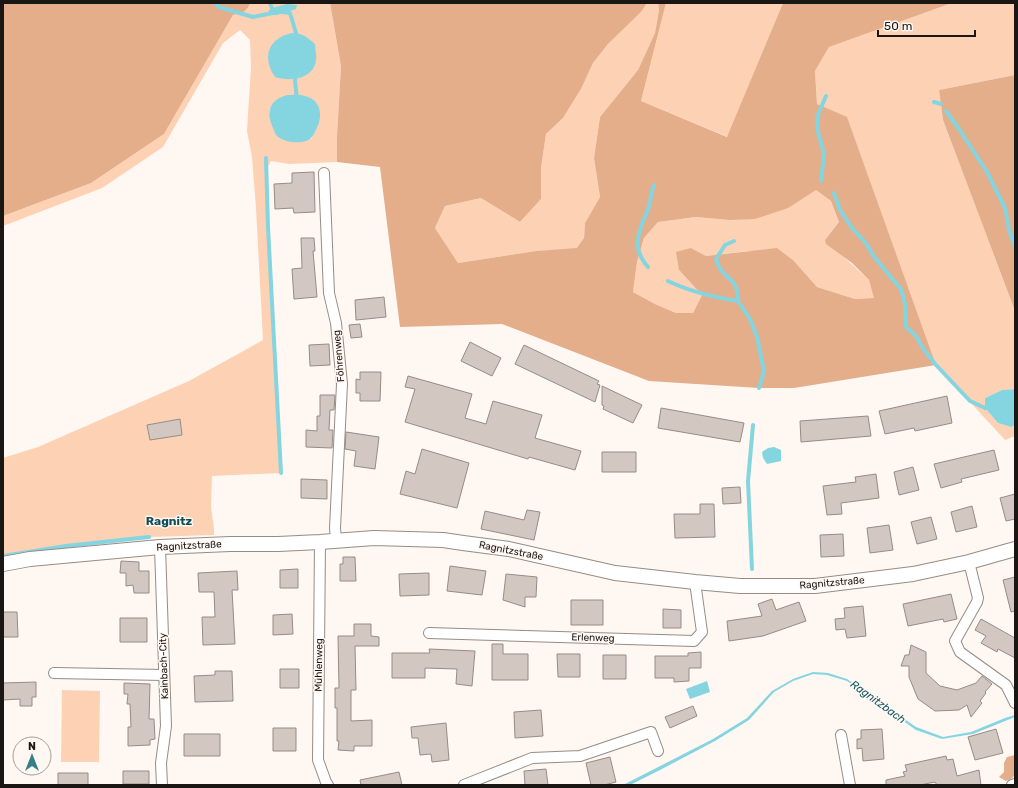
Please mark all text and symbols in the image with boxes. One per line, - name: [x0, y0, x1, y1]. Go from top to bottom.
- scale bar: [878, 12, 975, 38]
- text: 50 m: [884, 19, 912, 33]
- street label: Föhrenweg: [331, 329, 347, 383]
- district label: Ragnitz: [146, 514, 193, 528]
- street label: Ragnitzstraße: [156, 538, 222, 554]
- street label: Ragnitzstraße: [478, 539, 545, 563]
- street label: Ragnitzstraße: [799, 574, 865, 592]
- street label: Erlenweg: [571, 631, 615, 645]
- street label: Kainbach-City: [157, 632, 171, 699]
- street label: Mühlenweg: [313, 638, 325, 692]
- water label: Ragnitzbach: [848, 678, 908, 727]
- north arrow: [12, 736, 52, 776]
- text: N: [28, 740, 36, 753]

